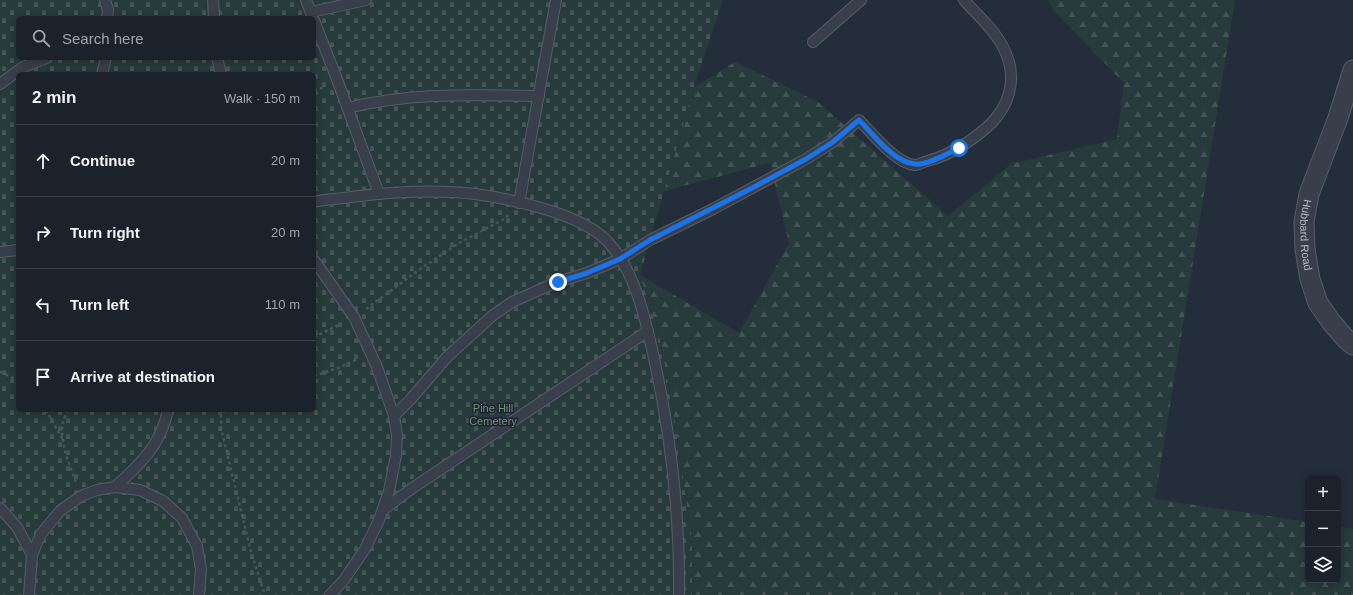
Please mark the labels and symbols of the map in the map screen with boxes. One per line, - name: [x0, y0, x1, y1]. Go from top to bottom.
- route start: [950, 139, 968, 157]
- street label: Hubbard Road: [1298, 198, 1314, 271]
- route end: [549, 273, 567, 291]
- park label: Pine Hill Cemetery: [469, 402, 517, 427]

